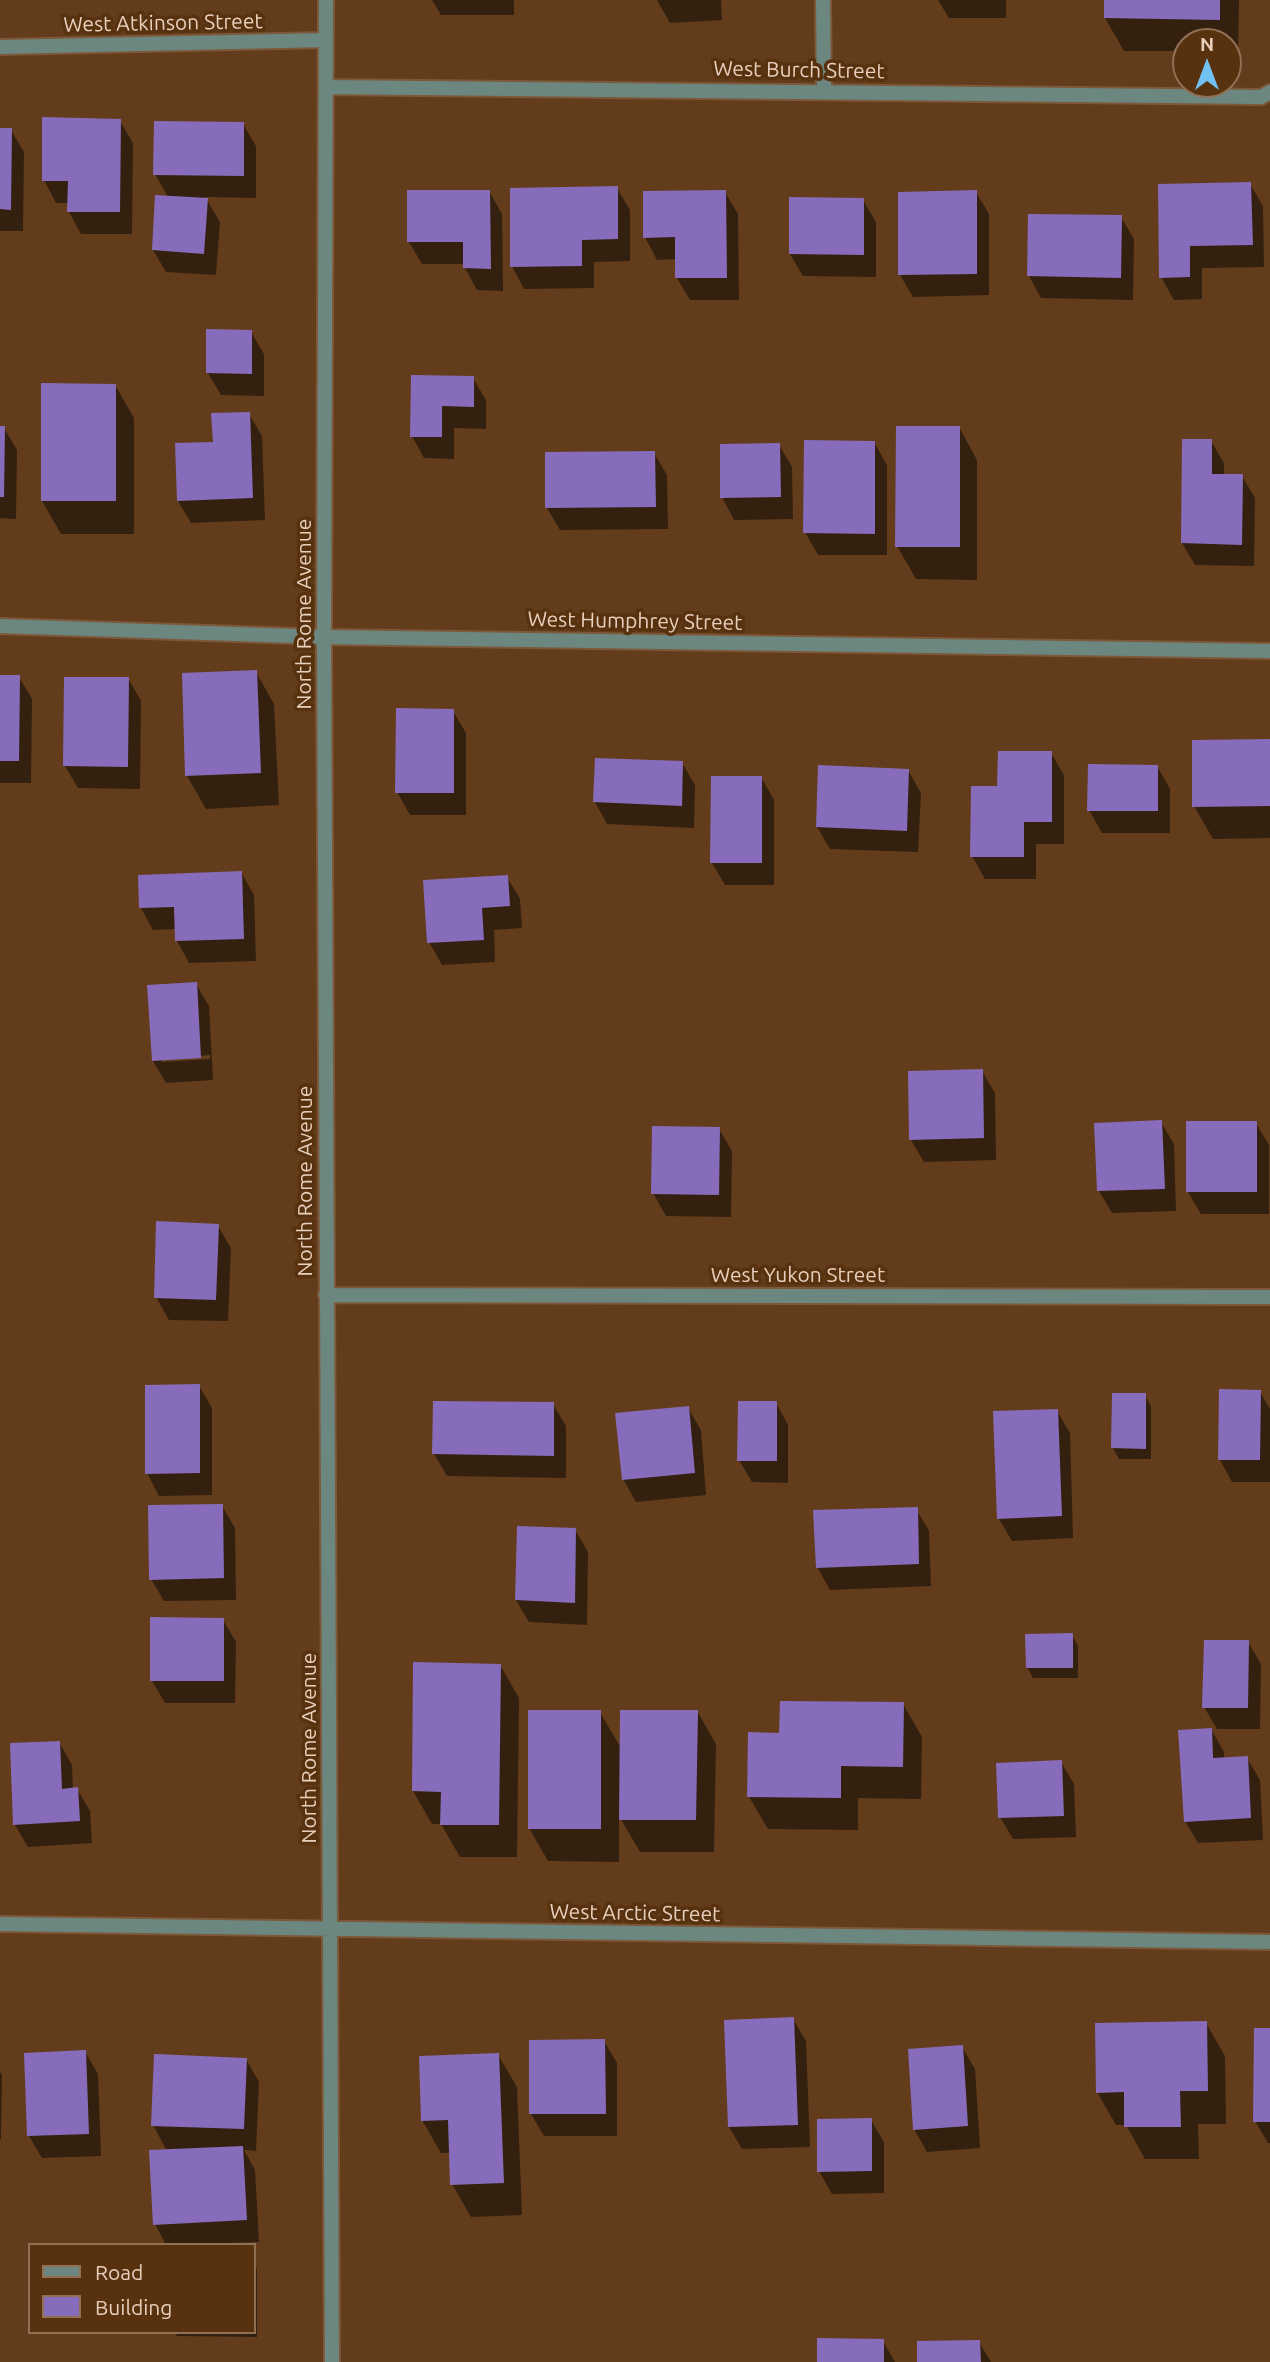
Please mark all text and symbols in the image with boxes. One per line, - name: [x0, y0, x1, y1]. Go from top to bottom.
- street label: West Atkinson Street: [63, 9, 263, 37]
- north arrow: [1172, 28, 1242, 98]
- text: N: [1200, 33, 1214, 55]
- street label: West Burch Street: [713, 56, 885, 84]
- street label: North Rome Avenue: [291, 519, 317, 709]
- street label: West Humphrey Street: [527, 607, 743, 635]
- street label: North Rome Avenue: [292, 1086, 318, 1276]
- street label: West Yukon Street: [711, 1262, 885, 1288]
- street label: North Rome Avenue: [296, 1653, 322, 1843]
- street label: West Arctic Street: [549, 1899, 721, 1927]
- legend: [28, 2243, 256, 2334]
- text: Road: [95, 2260, 143, 2284]
- text: Building: [95, 2295, 172, 2319]

